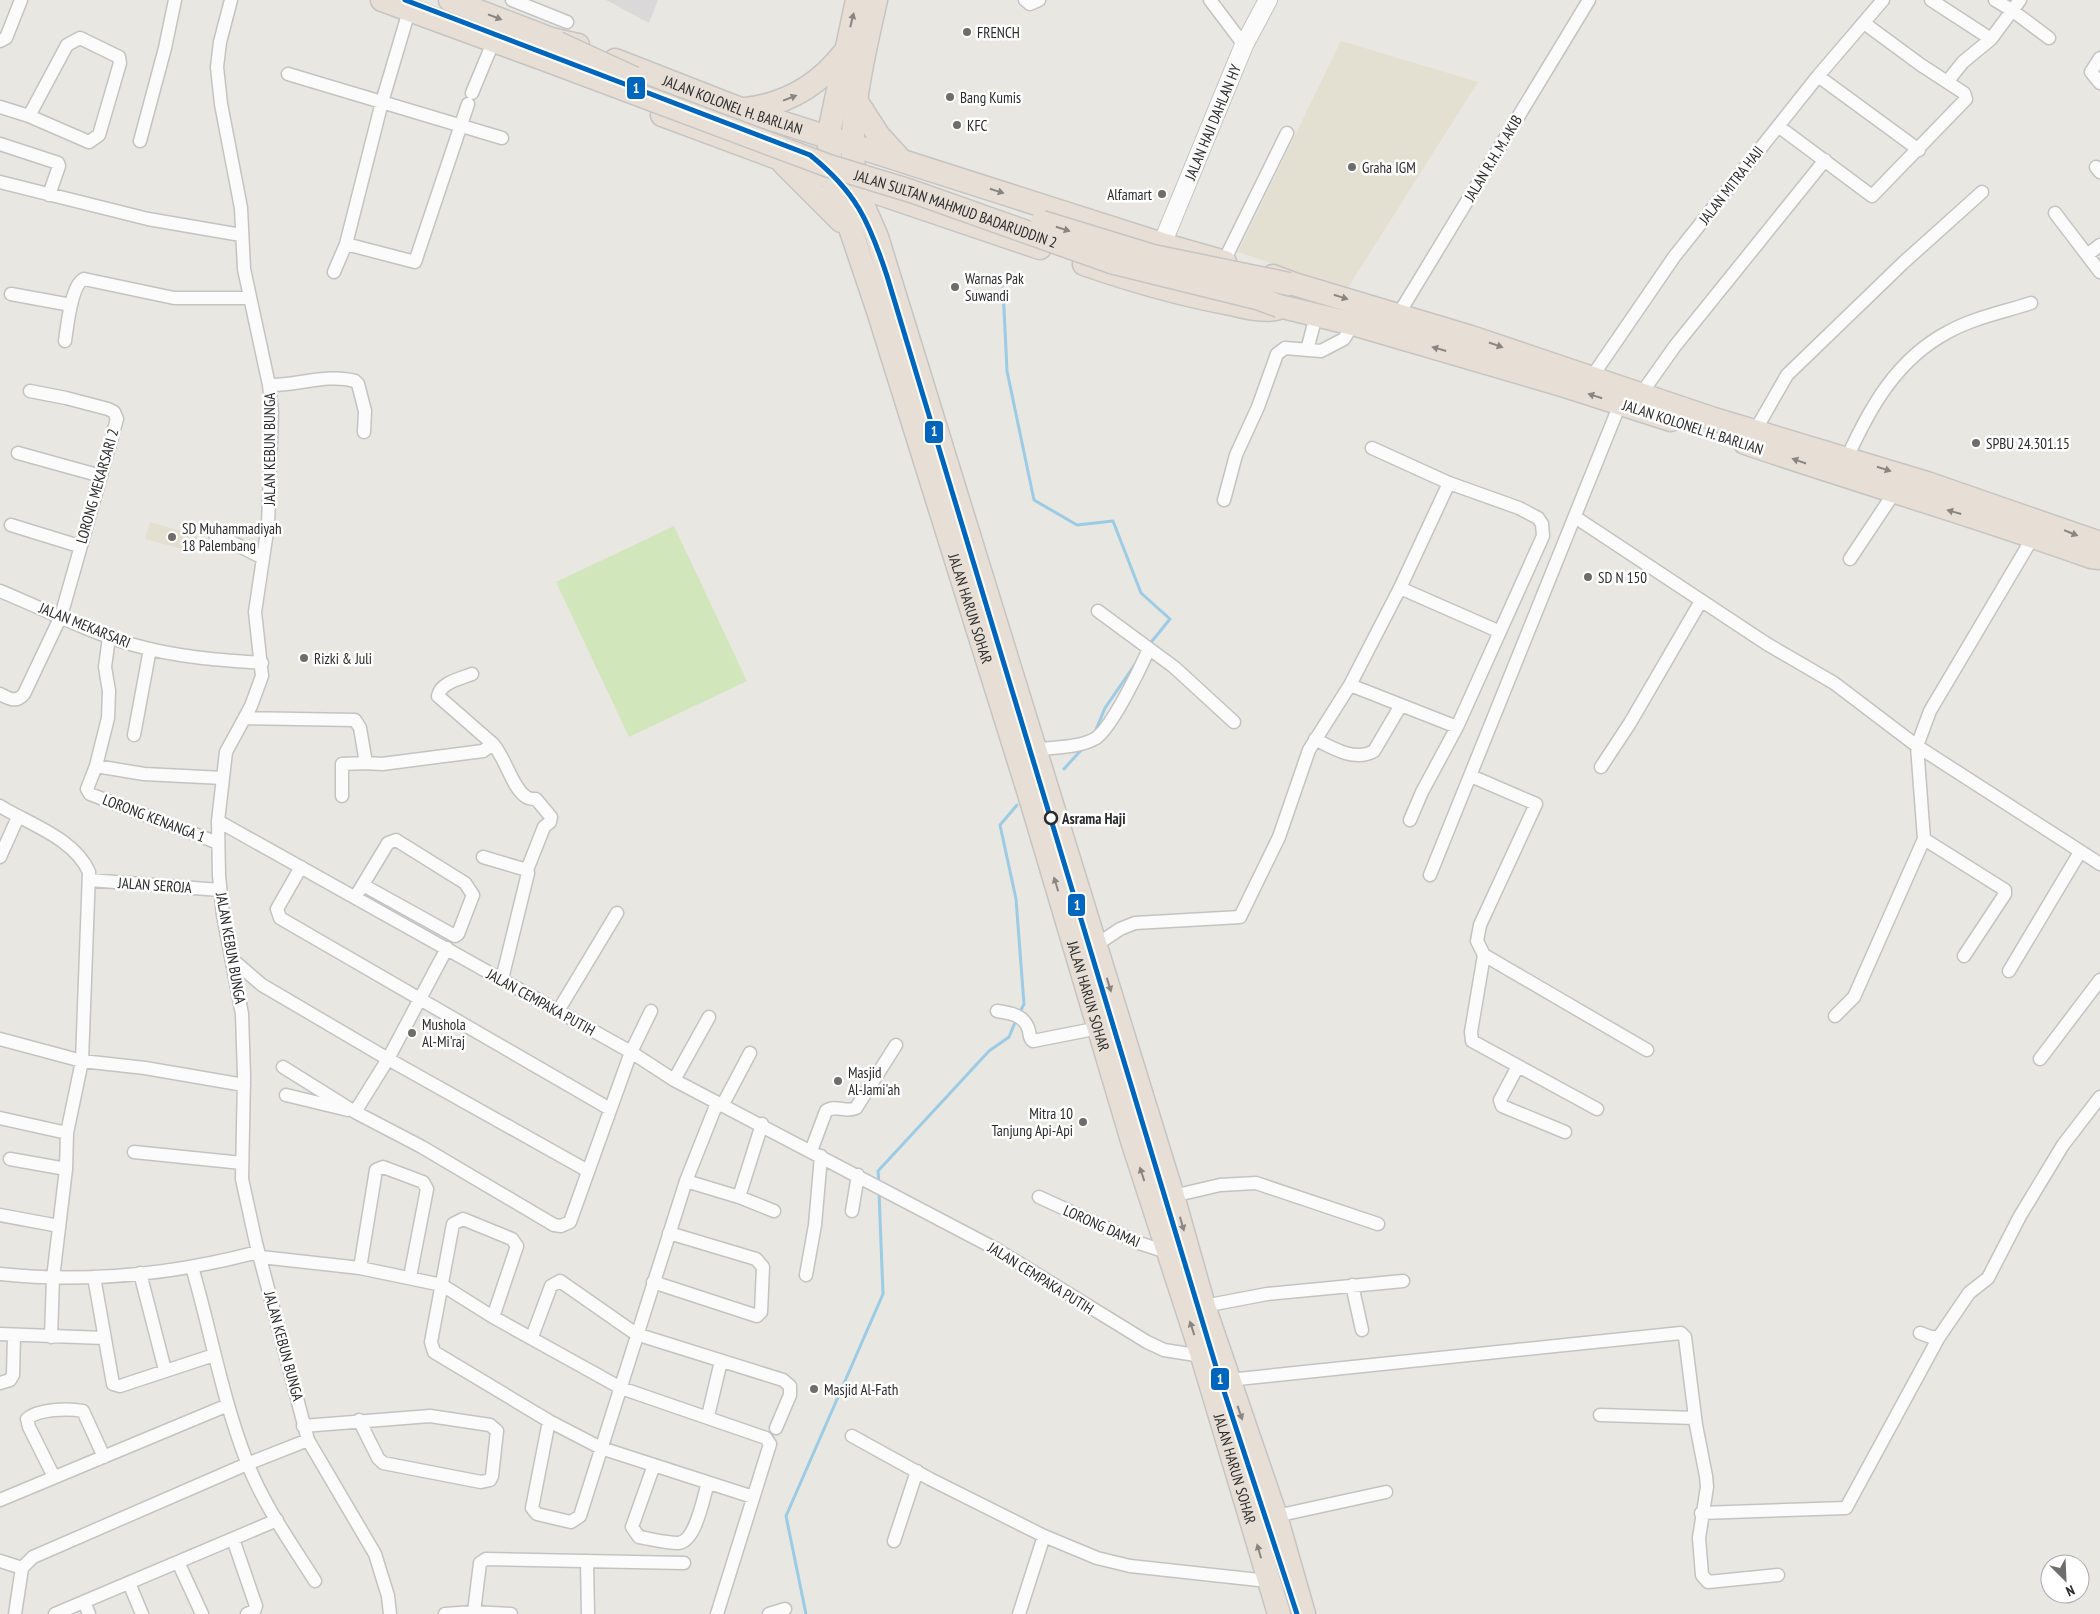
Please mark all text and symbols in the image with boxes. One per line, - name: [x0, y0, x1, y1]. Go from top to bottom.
- one-way arrow: [848, 13, 856, 28]
- one-way arrow: [488, 14, 503, 22]
- place label: FRENCH: [977, 23, 1020, 42]
- marker: FRENCH: [961, 26, 973, 38]
- street label: JALAN HAJI DAHLAN HY: [1180, 61, 1245, 183]
- street label: JALAN KOLONEL H. BARLIAN: [659, 70, 805, 138]
- line badge: 1: [626, 76, 646, 100]
- text: 1: [633, 79, 639, 97]
- place label: Bang Kumis: [960, 88, 1021, 107]
- marker: Bang Kumis: [944, 91, 956, 103]
- one-way arrow: [782, 94, 797, 101]
- street label: JALAN R.H. M. AKIB: [1459, 111, 1526, 205]
- place label: KFC: [967, 116, 988, 135]
- marker: KFC: [951, 119, 963, 131]
- street label: JALAN MITRA HAJI: [1694, 142, 1767, 229]
- place label: Graha IGM: [1362, 158, 1416, 177]
- marker: Graha IGM: [1346, 161, 1358, 173]
- street label: JALAN SULTAN MAHMUD BADARUDDIN 2: [851, 165, 1060, 252]
- place label: Alfamart: [1107, 185, 1152, 204]
- one-way arrow: [990, 187, 1005, 195]
- marker: Alfamart: [1156, 188, 1168, 200]
- one-way arrow: [1056, 225, 1071, 233]
- place label: Warnas Pak Suwandi: [965, 269, 1024, 305]
- marker: Warnas Pak Suwandi: [949, 281, 961, 293]
- one-way arrow: [1333, 294, 1348, 302]
- one-way arrow: [1489, 341, 1504, 349]
- one-way arrow: [1431, 345, 1446, 353]
- one-way arrow: [1587, 391, 1602, 399]
- street label: JALAN KEBUN BUNGA: [260, 392, 279, 506]
- street label: JALAN KOLONEL H. BARLIAN: [1619, 395, 1766, 459]
- line badge: 1: [924, 420, 944, 444]
- text: 1: [931, 422, 937, 440]
- street label: LORONG MEKARSARI 2: [72, 426, 122, 546]
- place label: SPBU 24.301.15: [1986, 434, 2070, 453]
- marker: SPBU 24.301.15: [1970, 437, 1982, 449]
- one-way arrow: [1792, 457, 1807, 465]
- one-way arrow: [1876, 466, 1891, 474]
- one-way arrow: [1946, 507, 1961, 515]
- place label: SD Muhammadiyah 18 Palembang: [182, 519, 282, 555]
- one-way arrow: [2064, 529, 2079, 537]
- marker: SD Muhammadiyah 18 Palembang: [166, 531, 178, 543]
- street label: JALAN HARUN SOHAR: [945, 550, 997, 666]
- place label: SD N 150: [1598, 568, 1647, 587]
- marker: SD N 150: [1582, 571, 1594, 583]
- street label: JALAN MEKARSARI: [36, 598, 133, 652]
- place label: Rizki & Juli: [314, 649, 372, 668]
- marker: Rizki & Juli: [298, 652, 310, 664]
- street label: LORONG KENANGA 1: [100, 790, 208, 846]
- place label: Asrama Haji: [1061, 809, 1126, 828]
- marker: Asrama Haji: [1044, 811, 1058, 825]
- street label: JALAN SEROJA: [116, 873, 193, 897]
- one-way arrow: [1051, 876, 1059, 891]
- street label: JALAN KEBUN BUNGA: [212, 890, 250, 1006]
- line badge: 1: [1067, 893, 1086, 917]
- text: 1: [1074, 896, 1080, 914]
- street label: JALAN HARUN SOHAR: [1063, 938, 1114, 1053]
- street label: JALAN CEMPAKA PUTIH: [483, 964, 598, 1040]
- one-way arrow: [1105, 978, 1113, 993]
- place label: Mushola Al-Mi'raj: [422, 1015, 466, 1051]
- marker: Mushola Al-Mi'raj: [406, 1027, 418, 1039]
- place label: Masjid Al-Jami'ah: [848, 1063, 900, 1099]
- marker: Masjid Al-Jami'ah: [832, 1075, 844, 1087]
- place label: Mitra 10 Tanjung Api-Api: [991, 1104, 1073, 1140]
- marker: Mitra 10 Tanjung Api-Api: [1077, 1116, 1089, 1128]
- one-way arrow: [1138, 1166, 1146, 1181]
- street label: LORONG DAMAI: [1061, 1201, 1143, 1251]
- one-way arrow: [1178, 1217, 1186, 1232]
- street label: JALAN CEMPAKA PUTIH: [984, 1237, 1097, 1318]
- street label: JALAN KEBUN BUNGA: [260, 1288, 308, 1404]
- one-way arrow: [1188, 1320, 1196, 1335]
- line badge: 1: [1210, 1367, 1230, 1391]
- text: 1: [1217, 1370, 1223, 1388]
- place label: Masjid Al-Fath: [824, 1380, 898, 1399]
- marker: Masjid Al-Fath: [808, 1383, 820, 1395]
- one-way arrow: [1236, 1406, 1244, 1421]
- street label: JALAN HARUN SOHAR: [1210, 1410, 1261, 1526]
- one-way arrow: [1255, 1543, 1263, 1558]
- north arrow: [2040, 1554, 2090, 1604]
- text: N: [2063, 1581, 2077, 1601]

